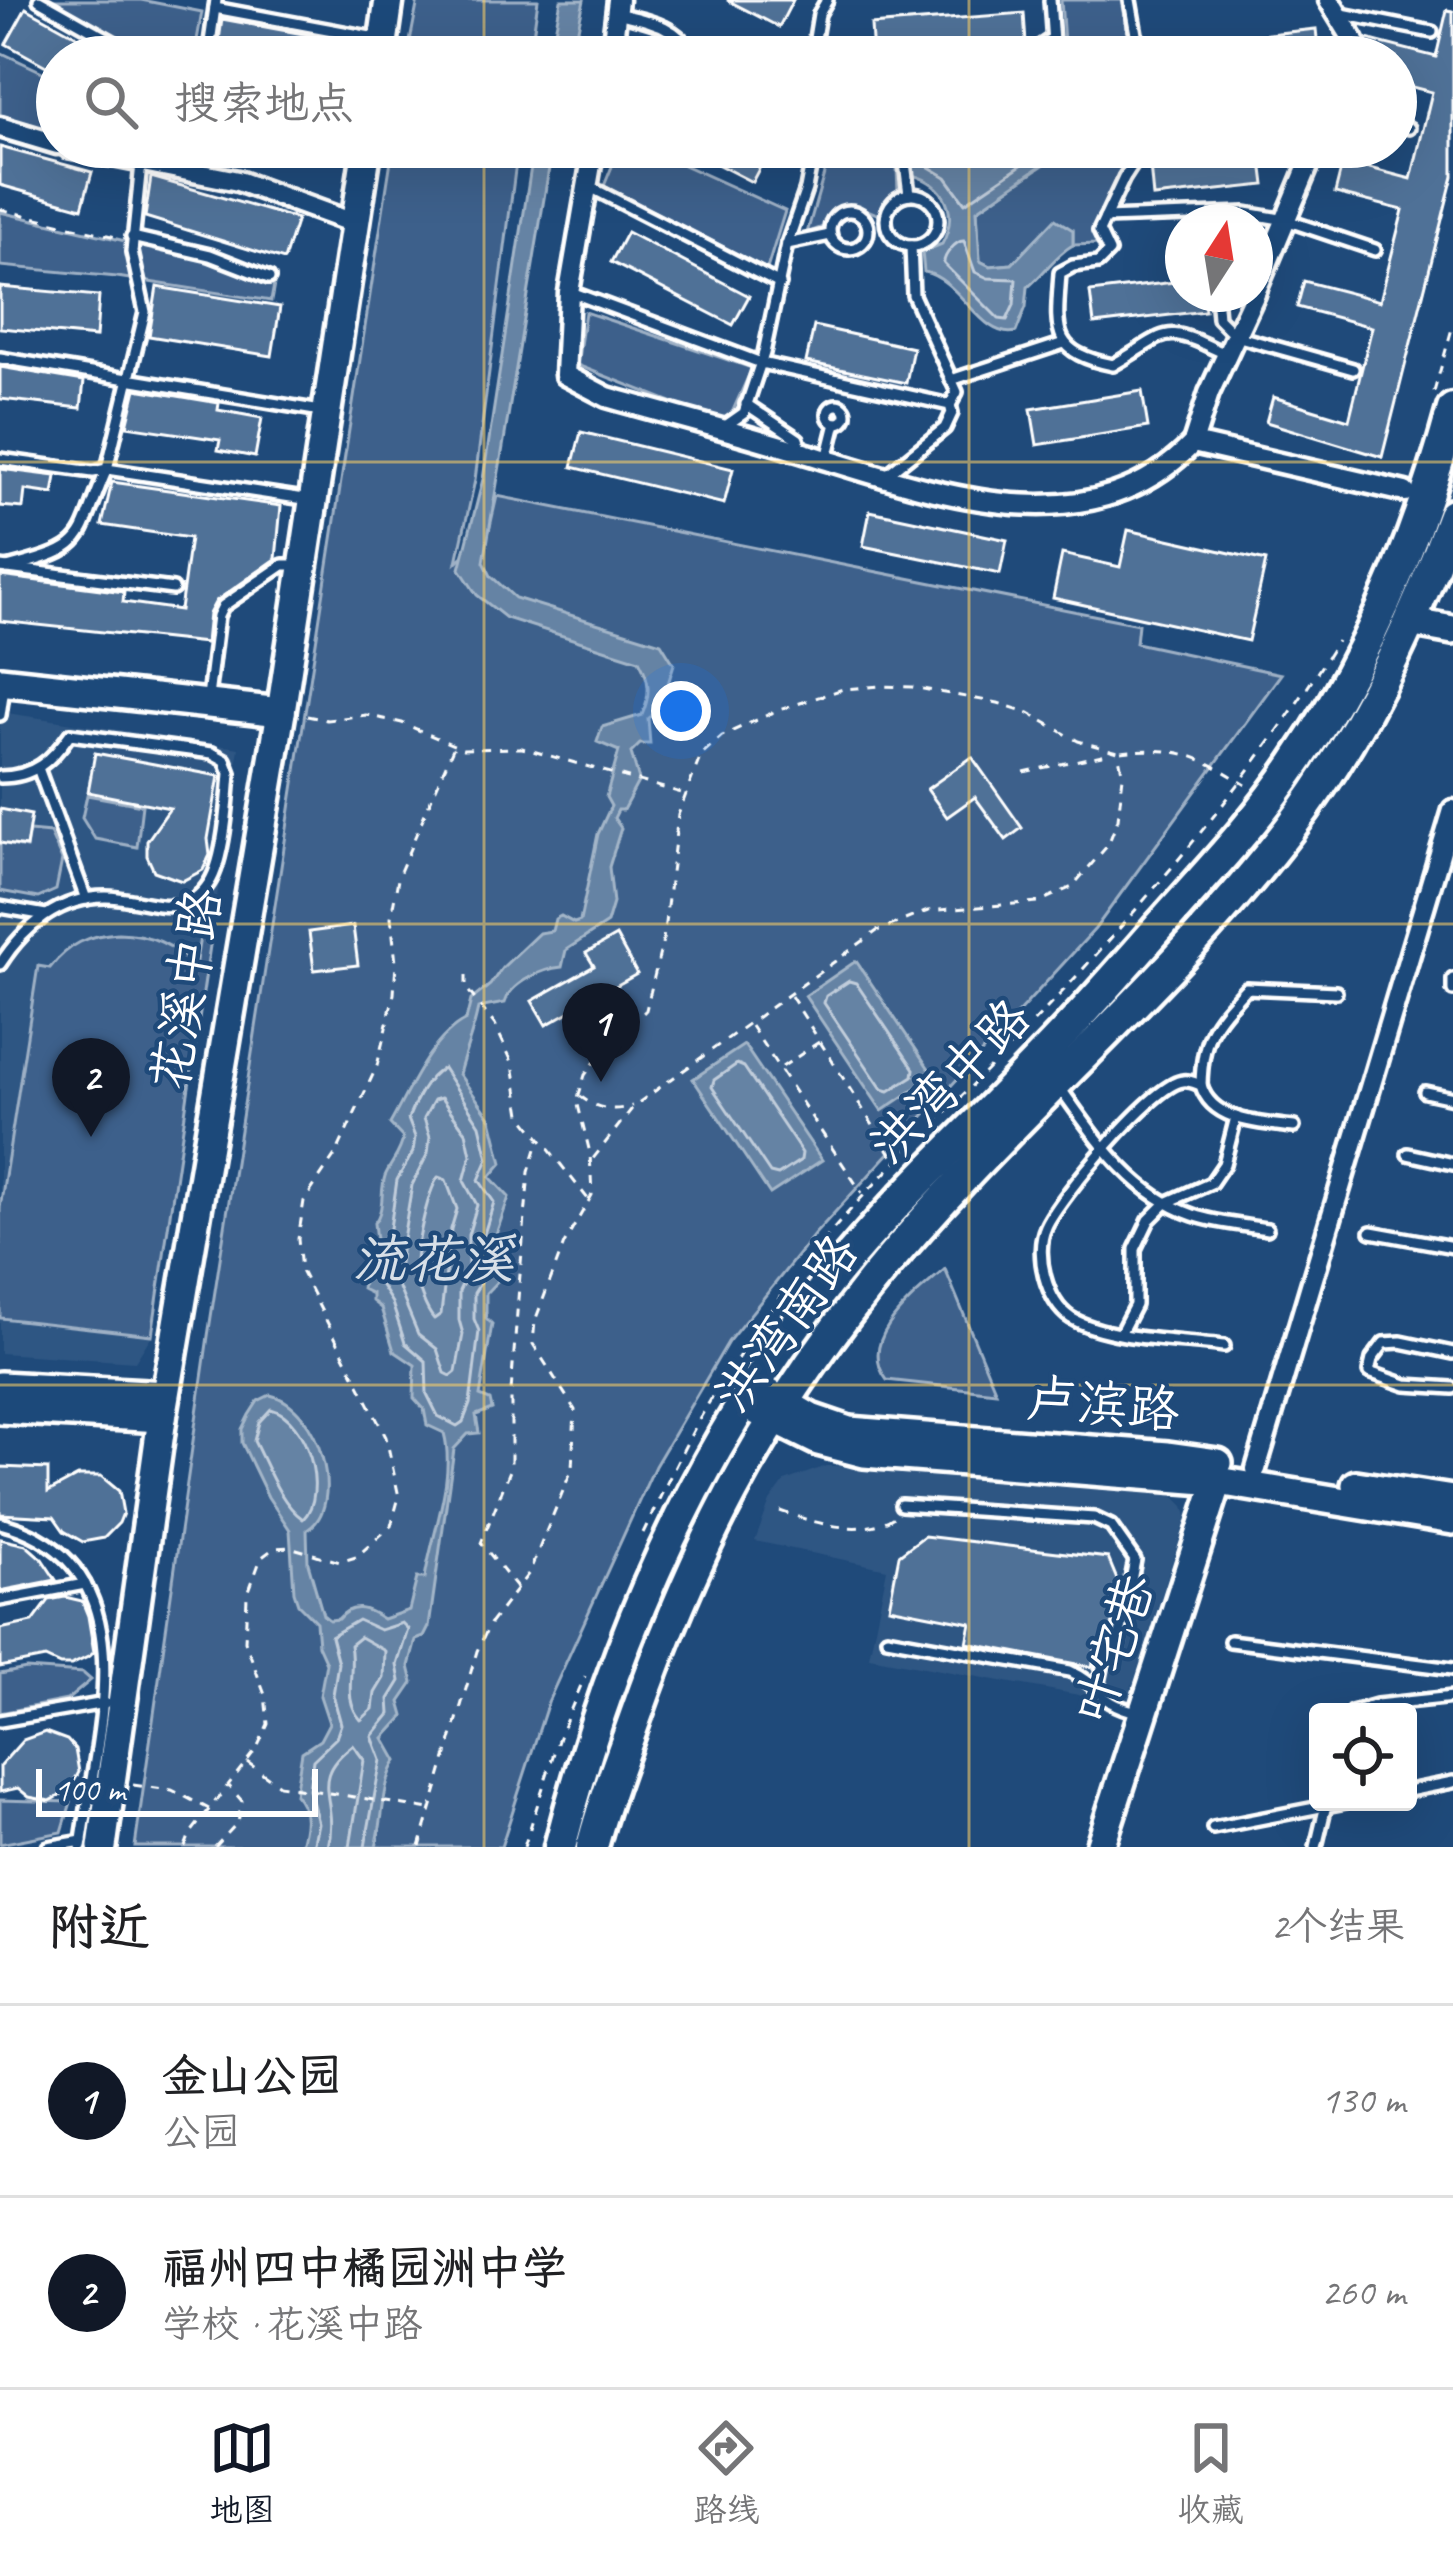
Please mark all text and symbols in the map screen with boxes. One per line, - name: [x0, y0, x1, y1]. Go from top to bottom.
- search box: [36, 36, 1417, 168]
- icon: search: [78, 69, 144, 135]
- text: 搜索地点: [174, 75, 354, 132]
- north arrow: [1165, 204, 1273, 312]
- your location: [651, 681, 711, 741]
- street label: 花溪中路: [137, 883, 235, 1095]
- pin: 1: [562, 983, 640, 1082]
- street label: 洪湾中路: [856, 985, 1044, 1177]
- pin: 2: [52, 1038, 130, 1137]
- street label: 洪湾南路: [700, 1222, 872, 1424]
- water label: 流花溪: [352, 1225, 517, 1293]
- street label: 卢滨路: [1024, 1365, 1182, 1443]
- street label: 叶宅巷: [1060, 1566, 1168, 1732]
- map controls: [1309, 1703, 1417, 1811]
- button: locate: [1309, 1703, 1417, 1811]
- scale bar: [36, 1763, 318, 1816]
- text: 100 m: [54, 1769, 125, 1811]
- text: 附近: [48, 1895, 150, 1959]
- text: 2个结果: [1270, 1902, 1405, 1951]
- text: 金山公园: [162, 2048, 342, 2105]
- text: 1: [78, 2076, 96, 2125]
- text: 130 m: [1321, 2076, 1405, 2125]
- text: 公园: [162, 2108, 240, 2157]
- text: 福州四中橘园洲中学: [162, 2240, 567, 2297]
- text: 2: [78, 2268, 96, 2317]
- text: 260 m: [1321, 2268, 1405, 2317]
- text: 学校 · 花溪中路: [162, 2300, 422, 2349]
- tab: 地图: [209, 2415, 275, 2531]
- tab: 路线: [693, 2415, 759, 2531]
- tab: 收藏: [1178, 2415, 1244, 2531]

